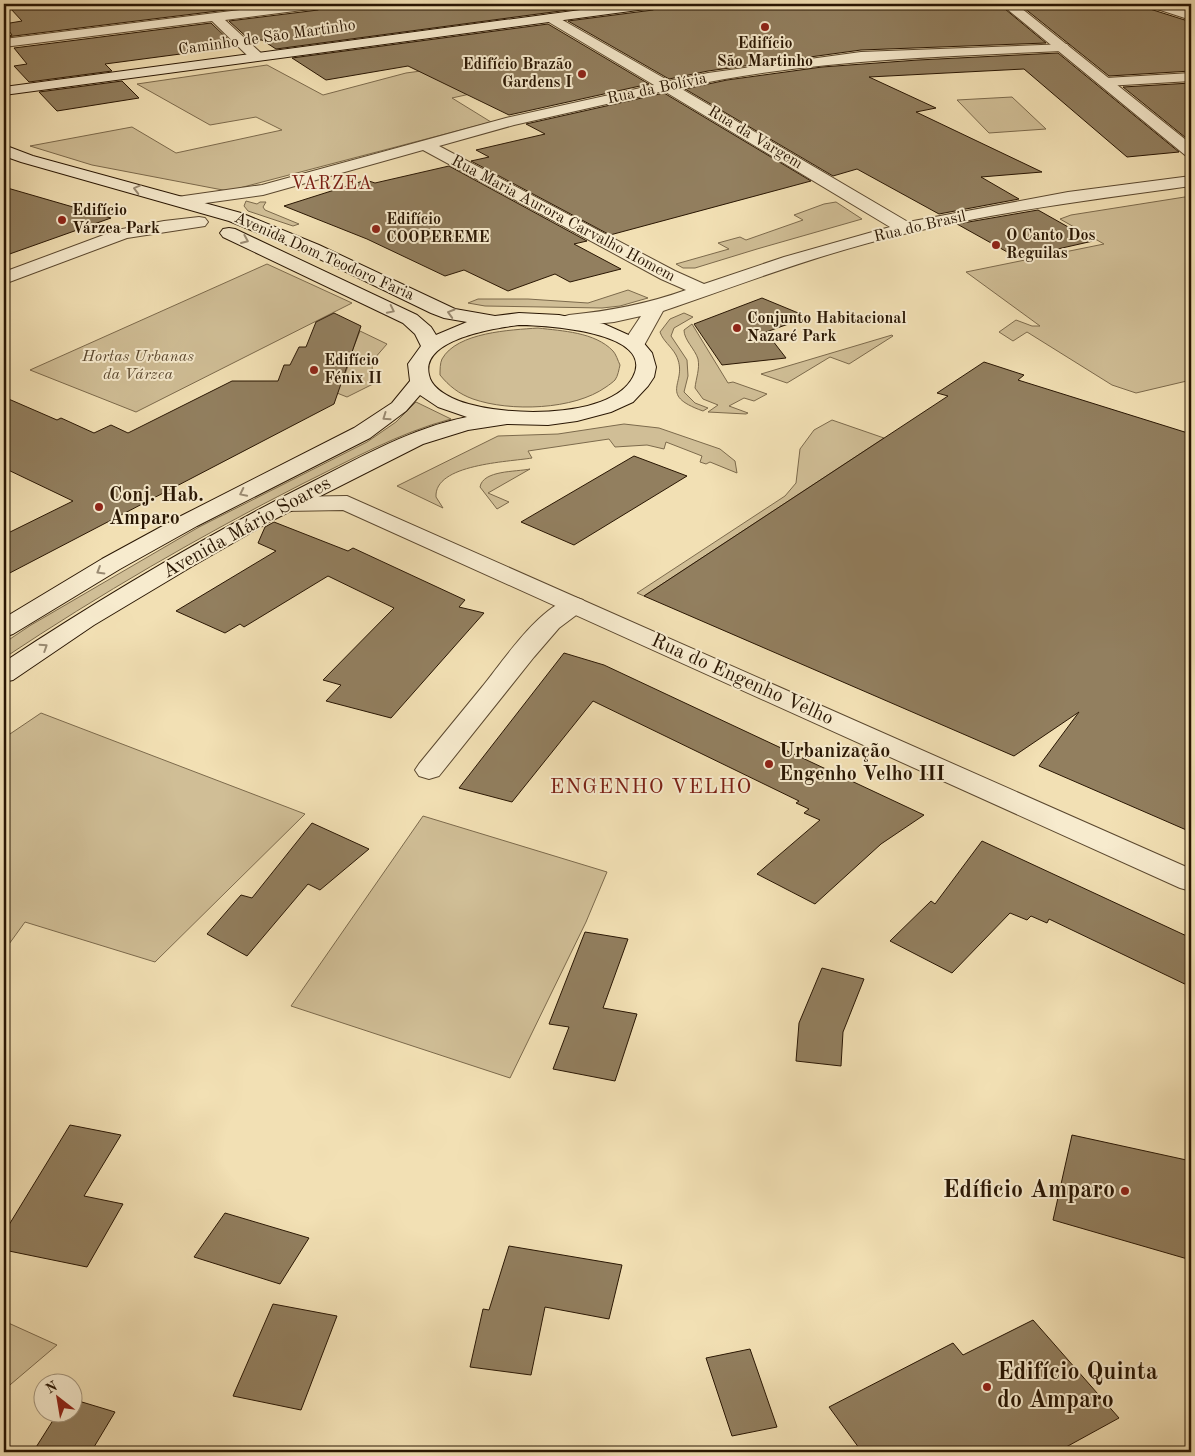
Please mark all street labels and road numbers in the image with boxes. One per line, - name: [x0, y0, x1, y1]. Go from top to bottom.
- street label: Caminho de São Martinho: [177, 18, 357, 58]
- street label: Rua da Bolívia: [606, 71, 708, 107]
- street label: Rua da Vargem: [705, 103, 805, 173]
- street label: Rua Maria Aurora Carvalho Homem: [448, 153, 678, 285]
- street label: Rua do Brasil: [872, 209, 968, 245]
- street label: Avenida Dom Teodoro Faria: [232, 210, 416, 304]
- street label: Avenida Mário Soares: [160, 473, 334, 583]
- street label: Rua do Engenho Velho: [648, 631, 836, 729]

